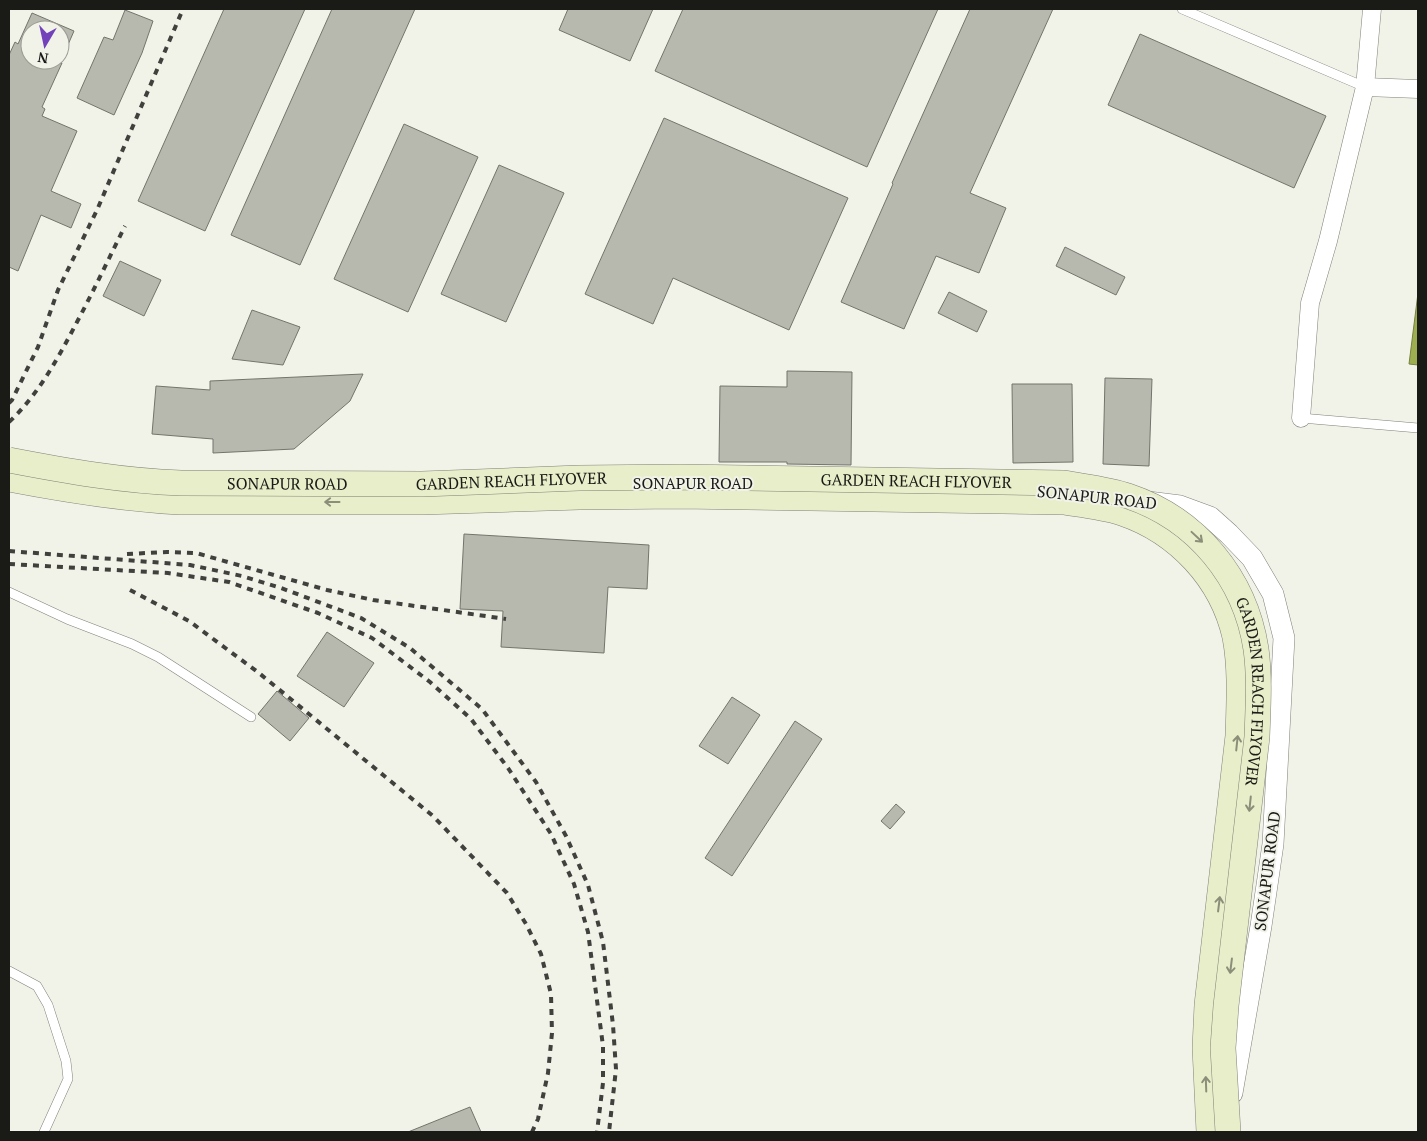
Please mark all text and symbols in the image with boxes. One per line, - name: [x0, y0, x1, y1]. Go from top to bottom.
- north arrow: [20, 20, 70, 70]
- text: N: [36, 48, 50, 69]
- street label: GARDEN REACH FLYOVER: [416, 467, 608, 495]
- street label: GARDEN REACH FLYOVER: [820, 468, 1013, 493]
- street label: SONAPUR ROAD: [227, 472, 348, 495]
- street label: SONAPUR ROAD: [633, 472, 753, 494]
- street label: SONAPUR ROAD: [1036, 480, 1158, 514]
- one-way arrow: [324, 497, 340, 507]
- one-way arrow: [1191, 531, 1204, 543]
- street label: GARDEN REACH FLYOVER: [1231, 593, 1269, 788]
- one-way arrow: [1233, 735, 1242, 751]
- one-way arrow: [1245, 796, 1255, 812]
- street label: SONAPUR ROAD: [1249, 810, 1285, 932]
- one-way arrow: [1214, 897, 1224, 913]
- one-way arrow: [1226, 957, 1236, 973]
- one-way arrow: [1201, 1076, 1211, 1092]

